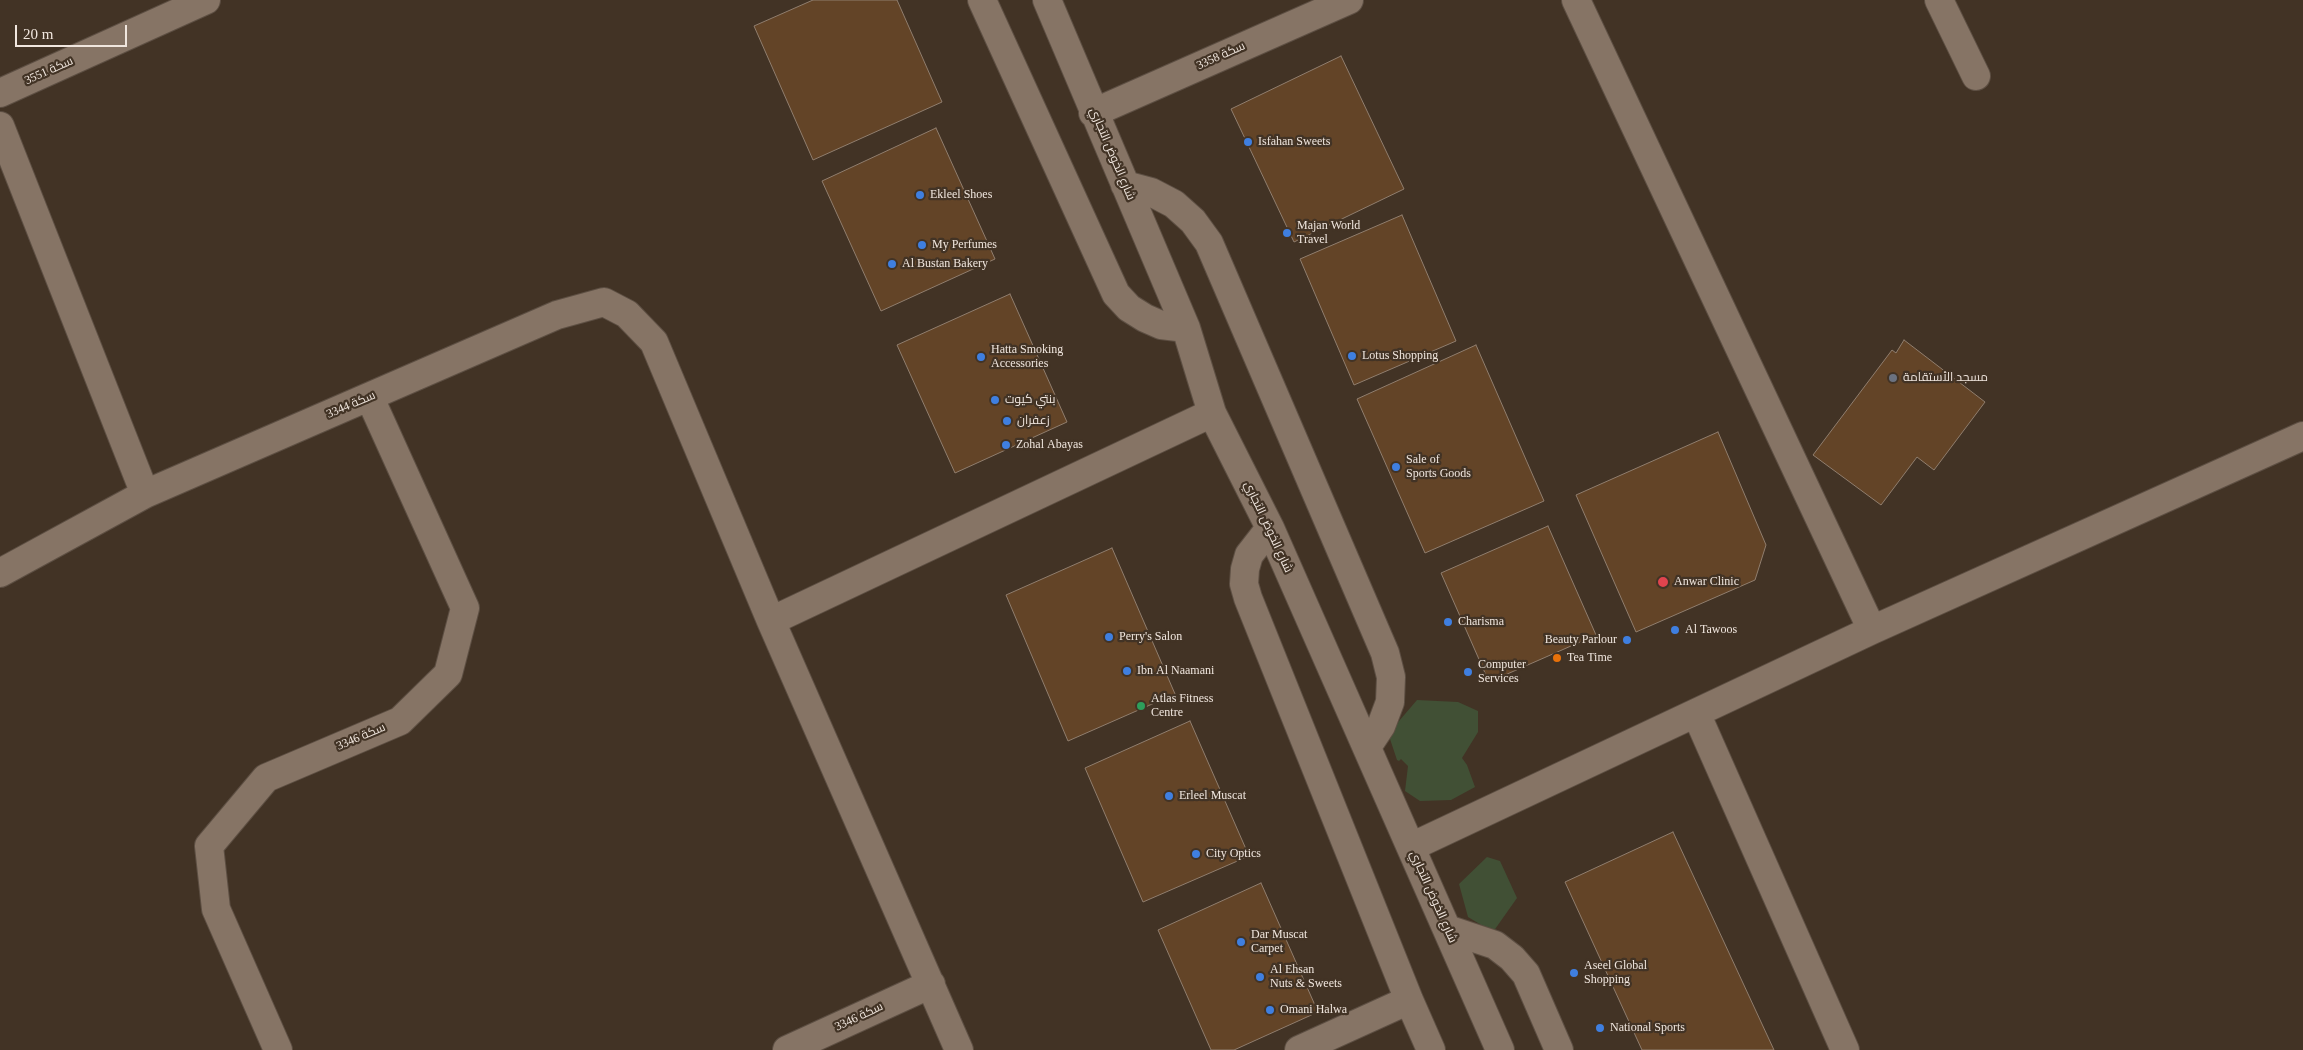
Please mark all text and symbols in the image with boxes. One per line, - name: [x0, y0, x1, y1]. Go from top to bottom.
- scale bar: [18, 15, 130, 47]
- text: 20 m: [23, 26, 53, 42]
- street label: سكة 3358: [1194, 39, 1248, 73]
- street label: سكة 3551: [22, 54, 76, 88]
- street label: شارع الخوض التجاري: [1086, 106, 1138, 202]
- place label: Isfahan Sweets: [1258, 135, 1330, 149]
- marker: Isfahan Sweets: [1242, 136, 1254, 148]
- place label: Ekleel Shoes: [930, 188, 992, 202]
- marker: Ekleel Shoes: [914, 189, 926, 201]
- place label: Majan World Travel: [1297, 219, 1360, 247]
- marker: Majan World Travel: [1281, 227, 1293, 239]
- place label: My Perfumes: [932, 238, 997, 252]
- marker: My Perfumes: [916, 239, 928, 251]
- place label: Al Bustan Bakery: [902, 257, 988, 271]
- marker: Al Bustan Bakery: [886, 258, 898, 270]
- place label: Hatta Smoking Accessories: [991, 343, 1063, 371]
- place label: Lotus Shopping: [1362, 349, 1438, 363]
- marker: Lotus Shopping: [1346, 350, 1358, 362]
- marker: Hatta Smoking Accessories: [975, 351, 987, 363]
- place label: مسجد الأستقامة: [1903, 371, 1988, 385]
- marker: مسجد الأستقامة: [1887, 372, 1899, 384]
- street label: سكة 3344: [324, 388, 378, 422]
- place label: بنتي كيوت: [1005, 393, 1056, 407]
- marker: بنتي كيوت: [989, 394, 1001, 406]
- place label: زعفران: [1017, 414, 1050, 428]
- marker: زعفران: [1001, 415, 1013, 427]
- place label: Zohal Abayas: [1016, 438, 1083, 452]
- marker: Zohal Abayas: [1000, 439, 1012, 451]
- place label: Sale of Sports Goods: [1406, 453, 1471, 481]
- marker: Sale of Sports Goods: [1390, 461, 1402, 473]
- street label: شارع الخوض التجاري: [1241, 479, 1295, 575]
- marker: Anwar Clinic: [1656, 575, 1670, 589]
- place label: Anwar Clinic: [1674, 575, 1739, 589]
- place label: Charisma: [1458, 615, 1504, 629]
- marker: Charisma: [1442, 616, 1454, 628]
- place label: Al Tawoos: [1685, 623, 1737, 637]
- marker: Al Tawoos: [1669, 624, 1681, 636]
- place label: Perry's Salon: [1119, 630, 1182, 644]
- marker: Perry's Salon: [1103, 631, 1115, 643]
- place label: Beauty Parlour: [1545, 633, 1617, 647]
- marker: Beauty Parlour: [1621, 634, 1633, 646]
- place label: Tea Time: [1567, 651, 1612, 665]
- marker: Tea Time: [1551, 652, 1563, 664]
- place label: Computer Services: [1478, 658, 1526, 686]
- place label: Ibn Al Naamani: [1137, 664, 1214, 678]
- marker: Ibn Al Naamani: [1121, 665, 1133, 677]
- marker: Computer Services: [1462, 666, 1474, 678]
- place label: Atlas Fitness Centre: [1151, 692, 1213, 720]
- marker: Atlas Fitness Centre: [1135, 700, 1147, 712]
- street label: سكة 3346: [334, 720, 388, 754]
- place label: Erleel Muscat: [1179, 789, 1246, 803]
- marker: Erleel Muscat: [1163, 790, 1175, 802]
- place label: City Optics: [1206, 847, 1261, 861]
- marker: City Optics: [1190, 848, 1202, 860]
- street label: شارع الخوض التجاري: [1406, 849, 1460, 945]
- place label: Dar Muscat Carpet: [1251, 928, 1307, 956]
- marker: Dar Muscat Carpet: [1235, 936, 1247, 948]
- place label: Aseel Global Shopping: [1584, 959, 1647, 987]
- place label: Al Ehsan Nuts & Sweets: [1270, 963, 1342, 991]
- marker: Aseel Global Shopping: [1568, 967, 1580, 979]
- marker: Al Ehsan Nuts & Sweets: [1254, 971, 1266, 983]
- street label: سكة 3346: [833, 1000, 885, 1034]
- place label: Omani Halwa: [1280, 1003, 1347, 1017]
- marker: Omani Halwa: [1264, 1004, 1276, 1016]
- place label: National Sports: [1610, 1021, 1685, 1035]
- marker: National Sports: [1594, 1022, 1606, 1034]

